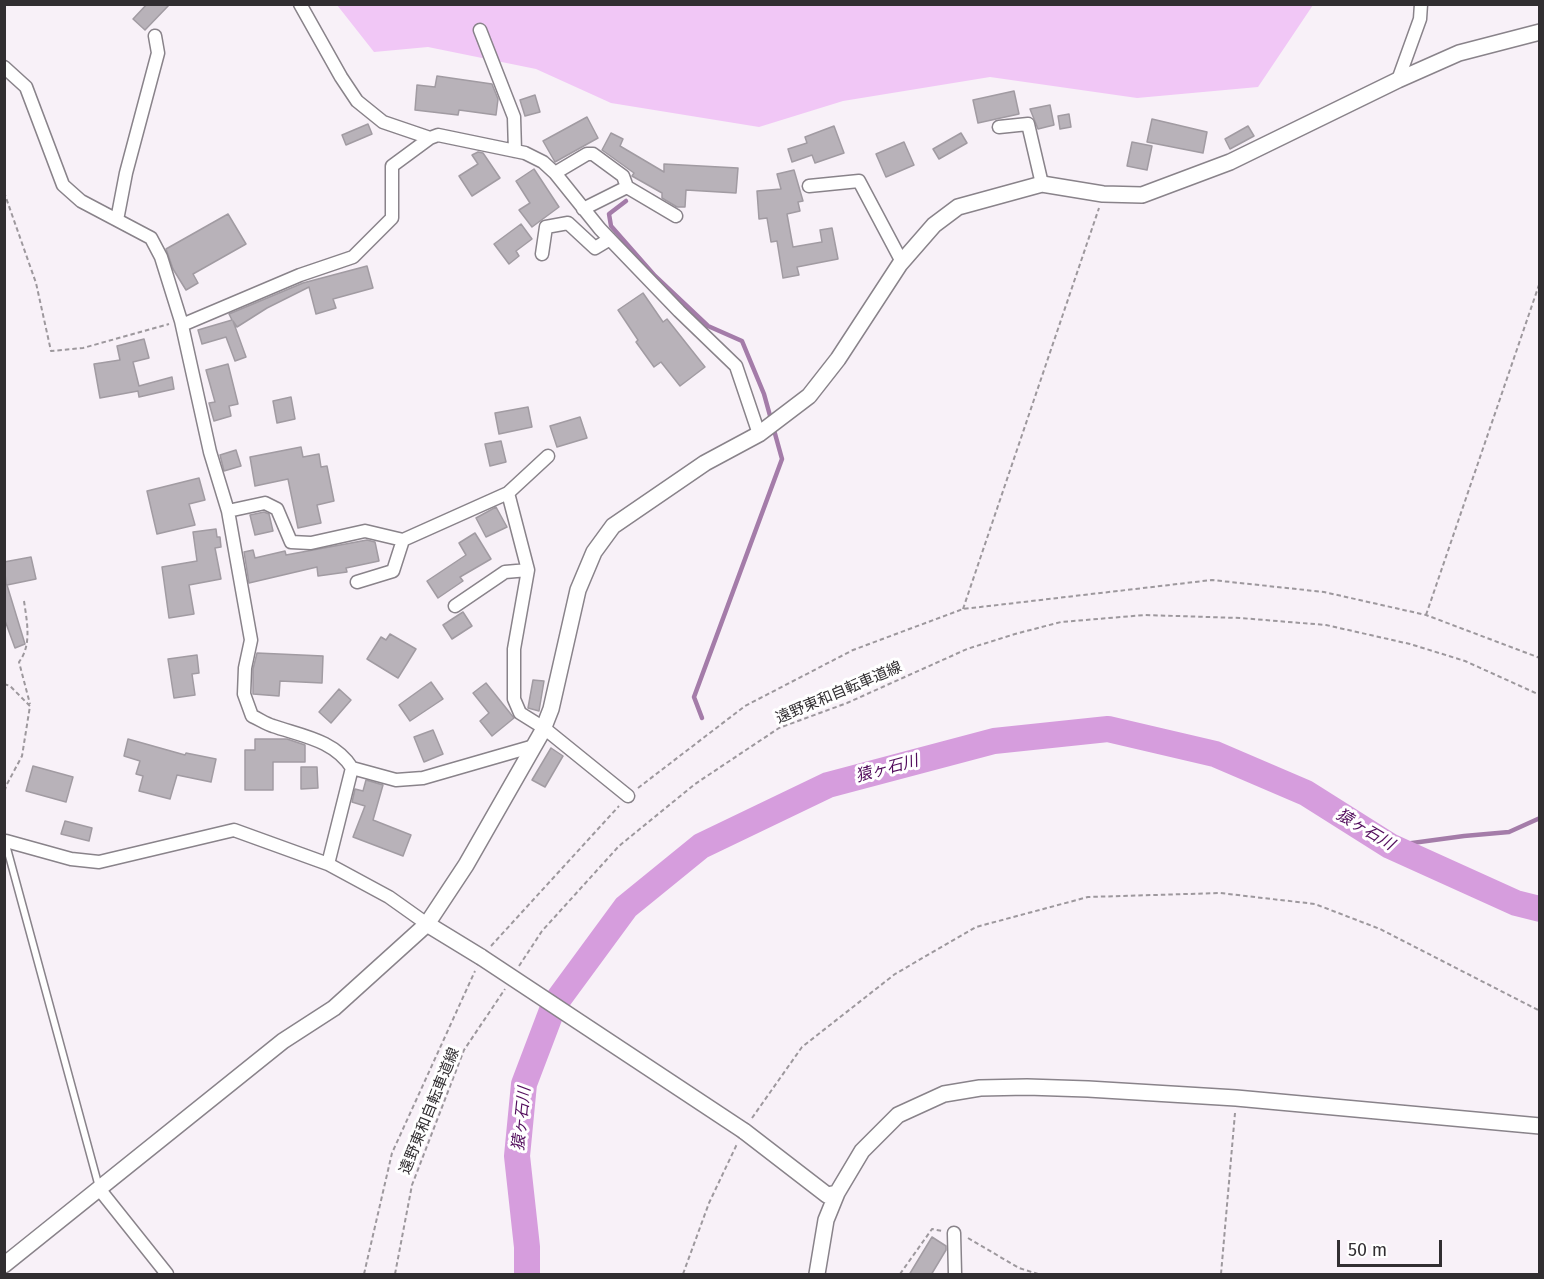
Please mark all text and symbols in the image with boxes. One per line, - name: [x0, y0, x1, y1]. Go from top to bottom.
- street label: 遠野東和自転車道線: [773, 658, 905, 728]
- water label: 猿ヶ石川: [854, 751, 920, 787]
- water label: 猿ヶ石川: [1333, 805, 1397, 855]
- street label: 遠野東和自転車道線: [396, 1045, 464, 1177]
- water label: 猿ヶ石川: [509, 1086, 535, 1152]
- scale bar: [1340, 1228, 1445, 1266]
- text: 50 m: [1348, 1239, 1387, 1261]

